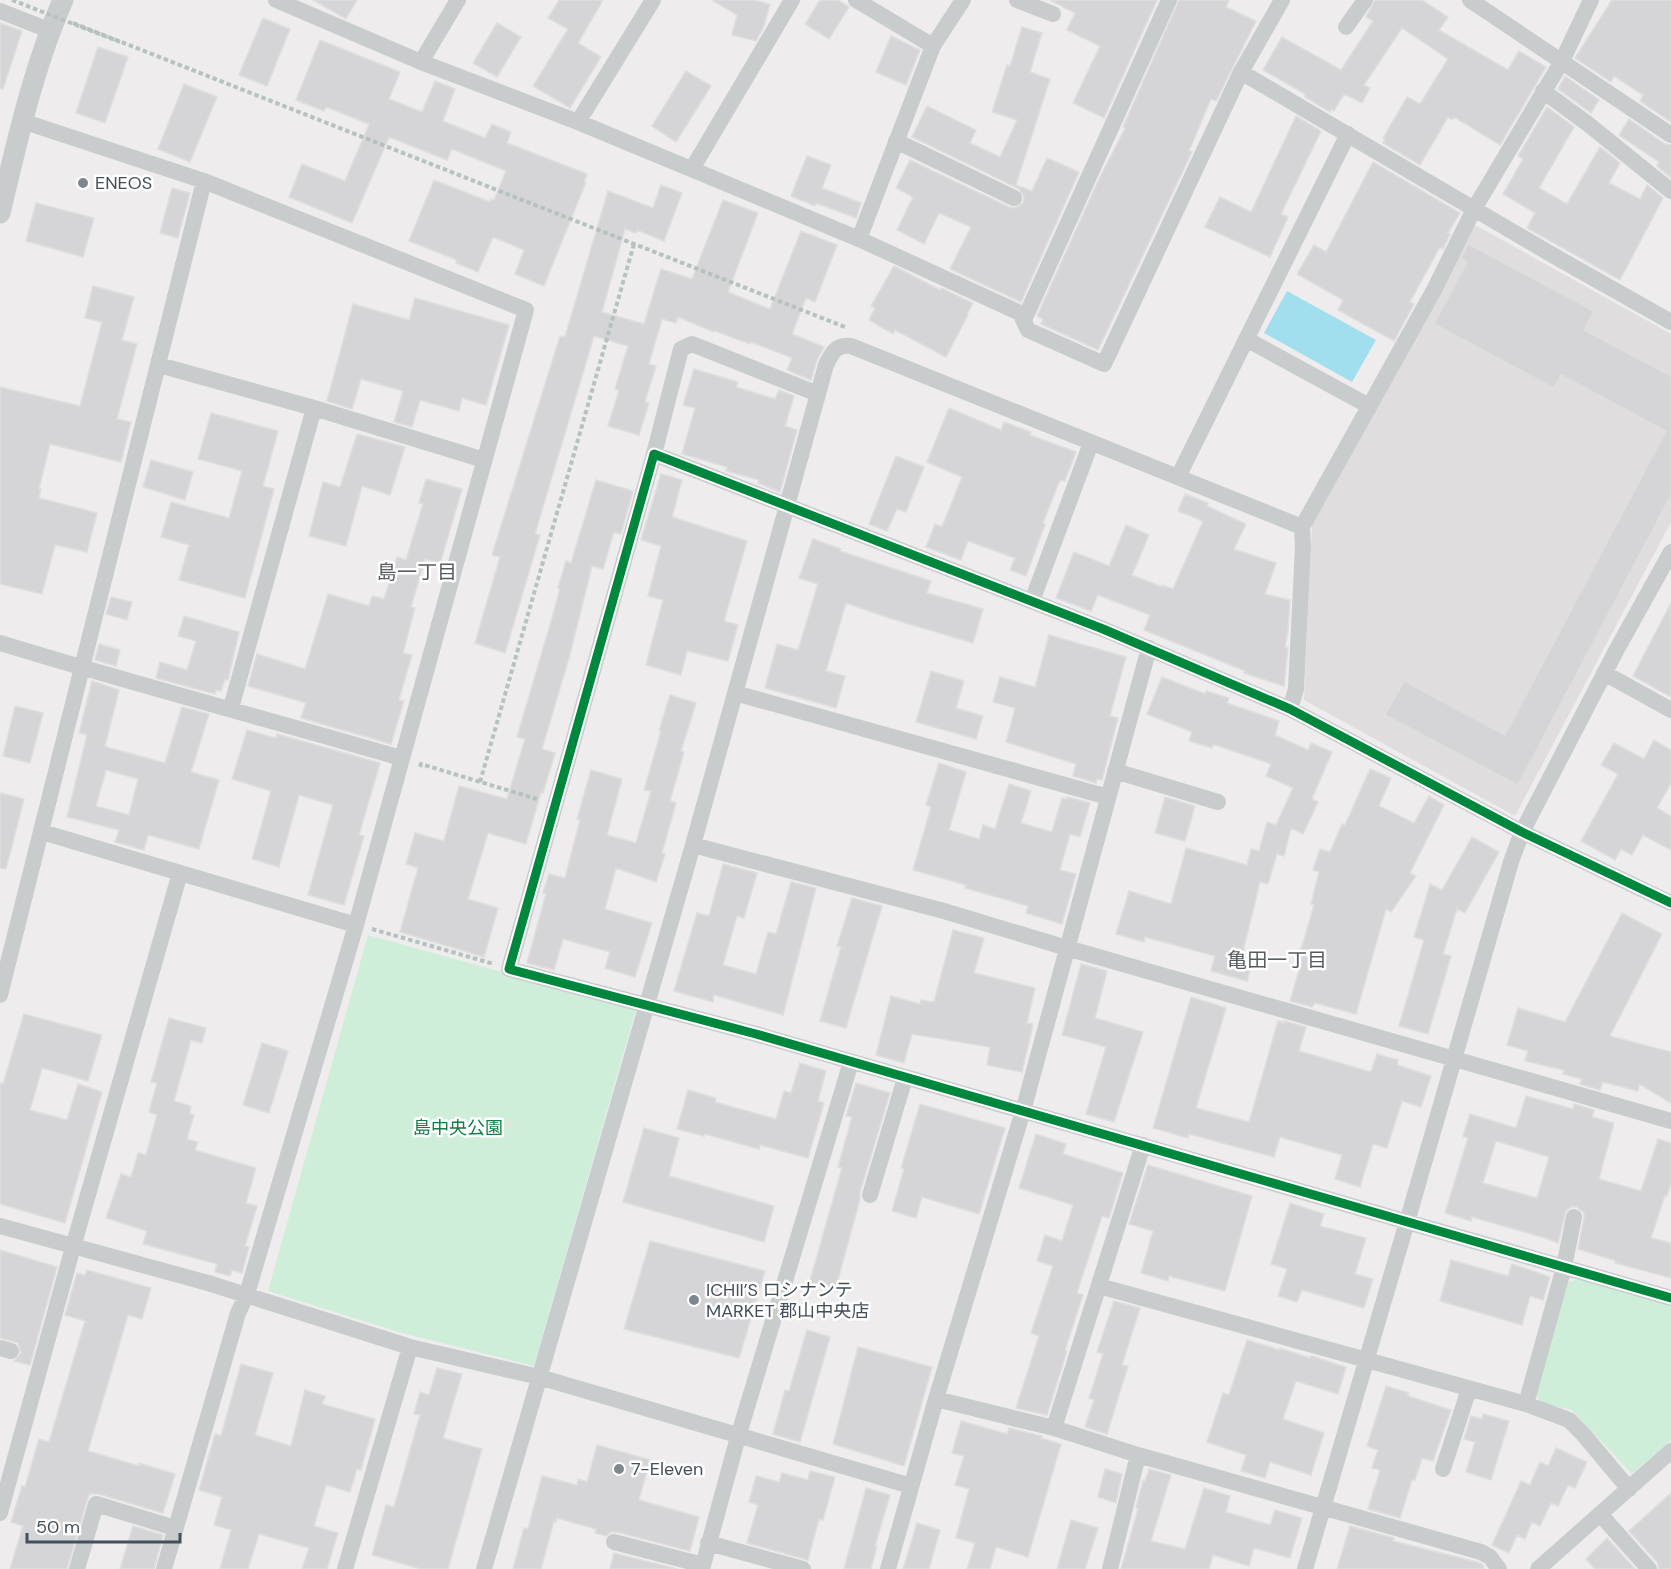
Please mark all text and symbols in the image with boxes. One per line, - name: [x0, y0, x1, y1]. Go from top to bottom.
- place label: ENEOS: [95, 171, 152, 195]
- marker: ENEOS: [76, 176, 90, 190]
- district label: 島一丁目: [377, 559, 457, 585]
- district label: 亀田一丁目: [1227, 947, 1327, 973]
- park label: 島中央公園: [413, 1116, 503, 1140]
- place label: ICHII’S ロシナンテ MARKET 郡山中央店: [706, 1278, 869, 1323]
- marker: ICHII’S ロシナンテ MARKET 郡山中央店: [687, 1293, 701, 1307]
- place label: 7-Eleven: [631, 1457, 703, 1481]
- marker: 7-Eleven: [612, 1462, 626, 1476]
- scale bar: [27, 1506, 180, 1544]
- text: 50 m: [36, 1515, 80, 1539]

